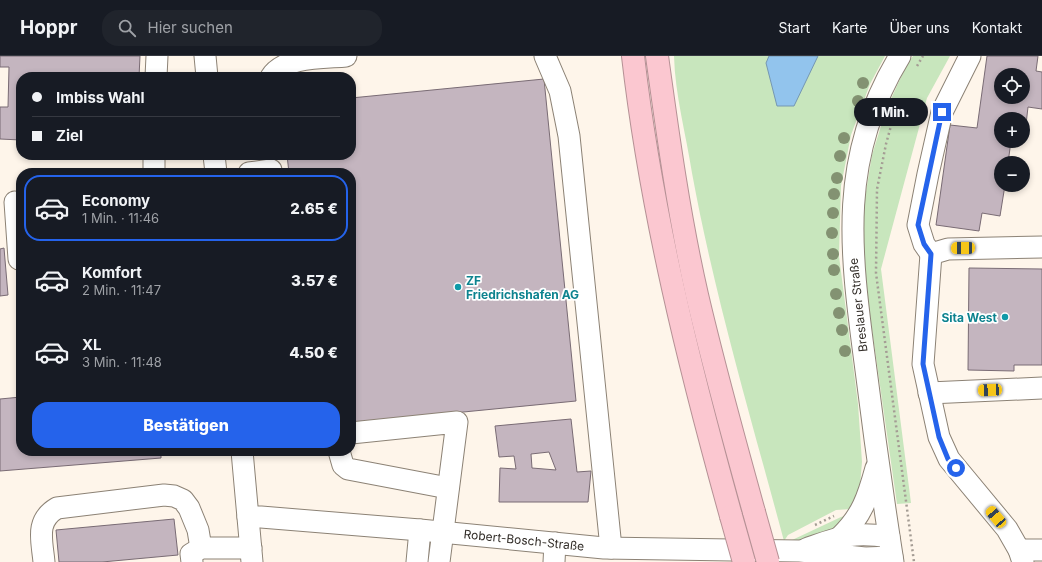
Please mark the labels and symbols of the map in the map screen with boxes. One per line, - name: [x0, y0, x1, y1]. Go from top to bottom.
- callout: 1 Min.: [854, 98, 928, 126]
- route end: [933, 103, 951, 121]
- car: [951, 242, 975, 254]
- street label: Breslauer Straße: [846, 257, 870, 353]
- place label: ZF Friedrichshafen AG: [466, 273, 579, 302]
- marker: ZF Friedrichshafen AG: [453, 282, 463, 292]
- place label: Sita West: [942, 310, 998, 325]
- marker: Sita West: [1000, 312, 1010, 322]
- car: [978, 383, 1002, 397]
- route start: [947, 459, 965, 477]
- car: [984, 504, 1008, 530]
- street label: Robert-Bosch-Straße: [463, 526, 585, 554]

